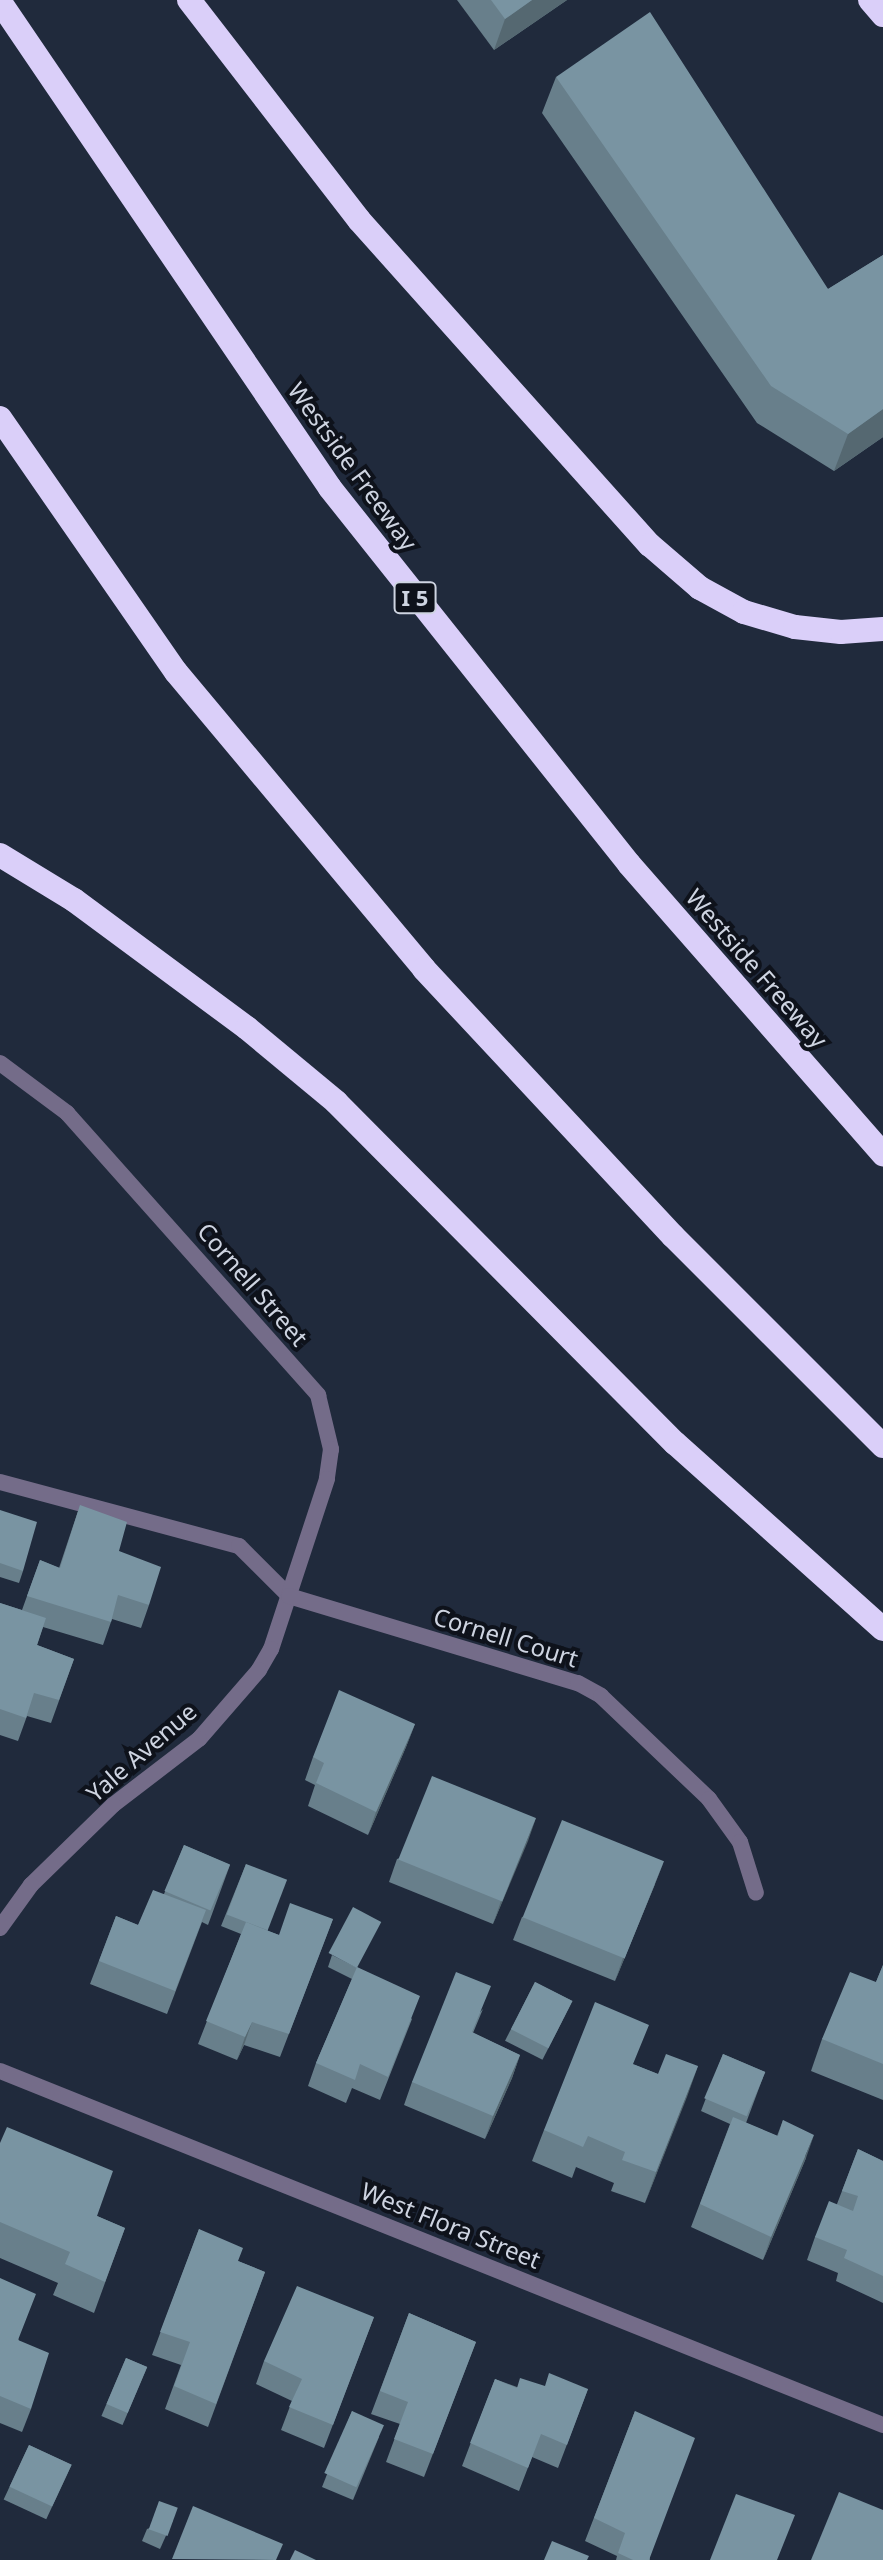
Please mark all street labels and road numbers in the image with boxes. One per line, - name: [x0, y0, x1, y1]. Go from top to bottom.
- street label: Westside Freeway: [282, 376, 424, 556]
- road number: I 5: [393, 580, 437, 616]
- street label: Westside Freeway: [680, 883, 834, 1053]
- street label: Cornell Street: [192, 1217, 314, 1351]
- street label: Cornell Court: [430, 1601, 582, 1673]
- street label: Yale Avenue: [80, 1696, 202, 1808]
- street label: West Flora Street: [357, 2176, 545, 2274]

